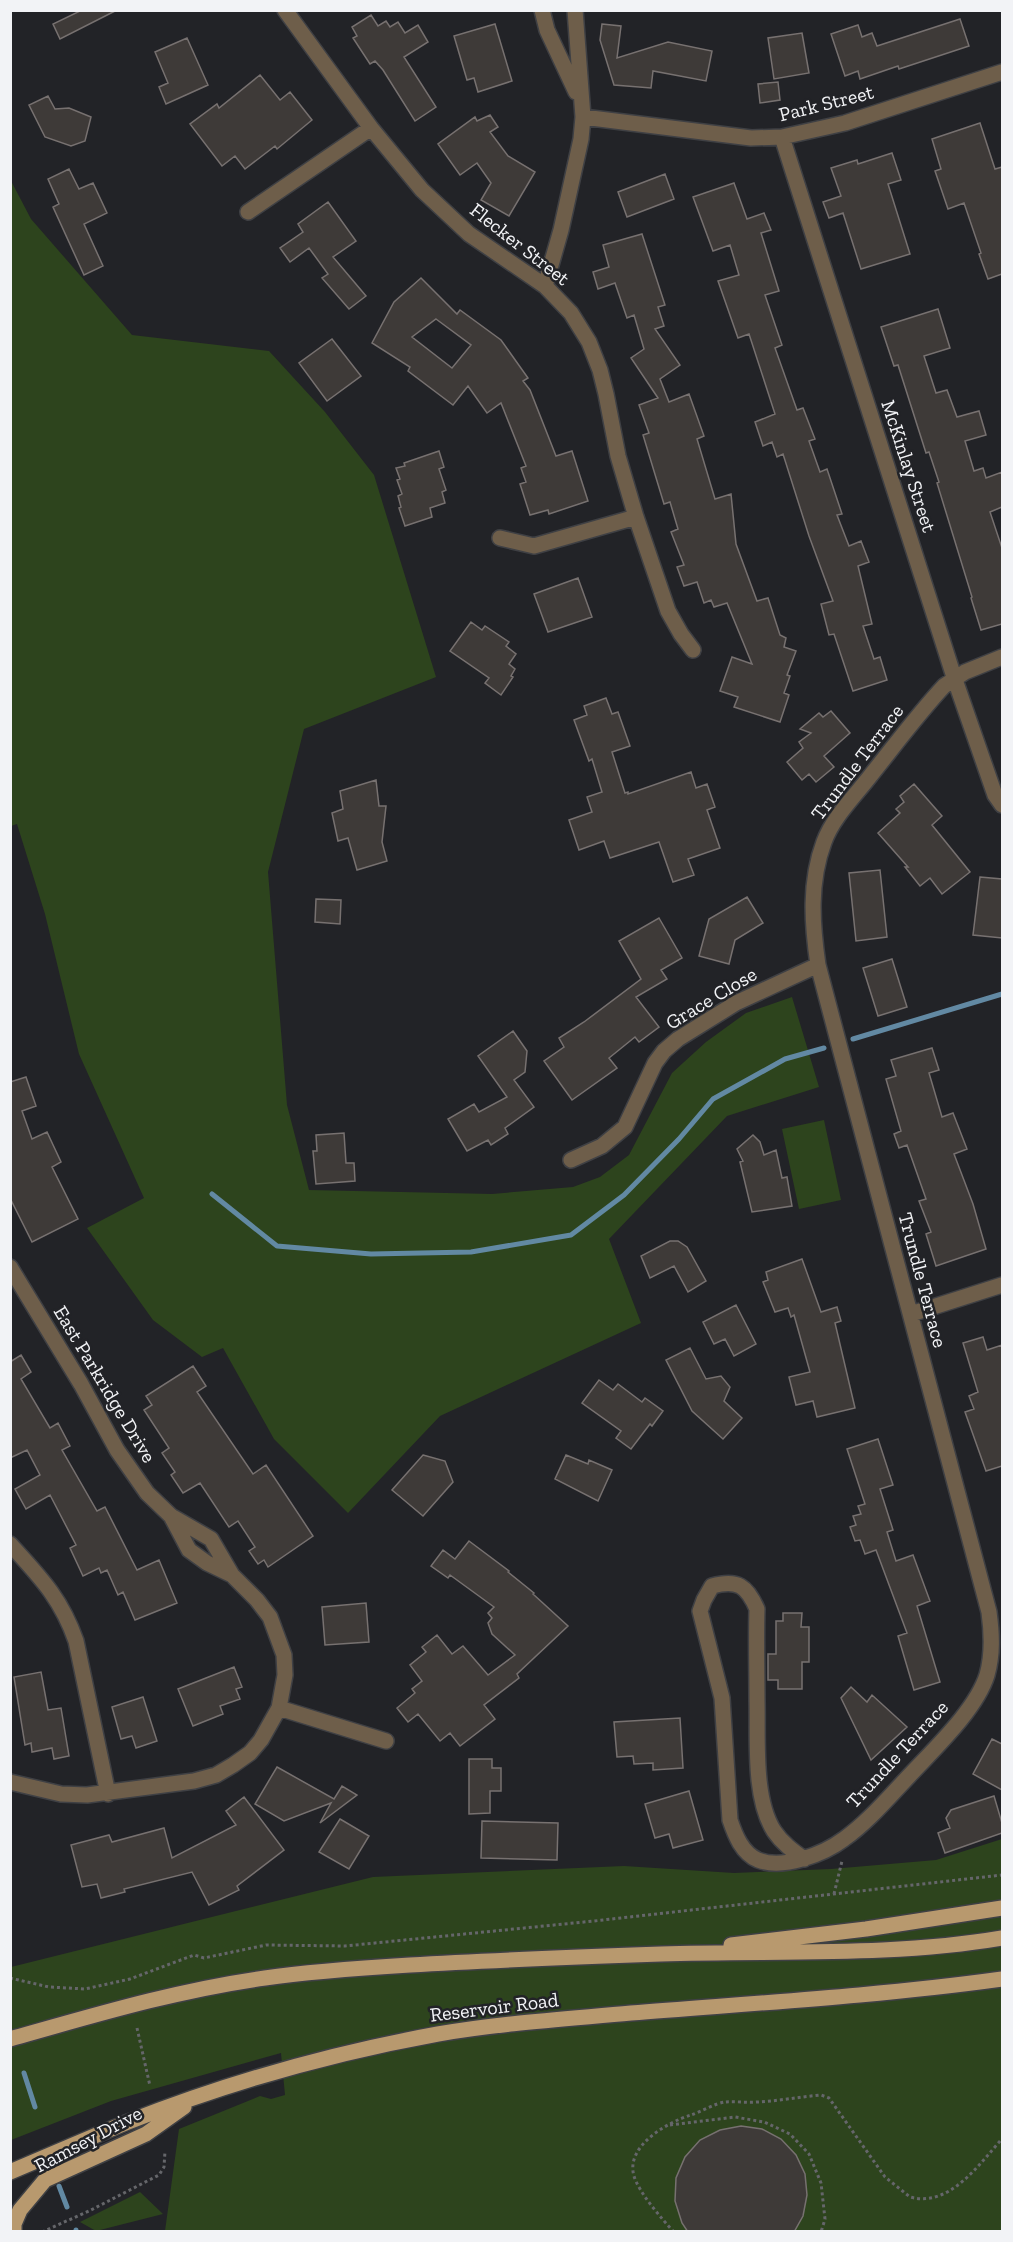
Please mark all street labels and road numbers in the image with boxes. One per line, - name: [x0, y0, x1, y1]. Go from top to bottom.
- street label: Park Street: [776, 79, 876, 126]
- street label: Flecker Street: [465, 198, 575, 291]
- street label: McKinlay Street: [876, 397, 942, 536]
- street label: Trundle Terrace: [806, 699, 908, 825]
- street label: Grace Close: [661, 962, 761, 1034]
- street label: Trundle Terrace: [893, 1210, 953, 1350]
- street label: East Parkridge Drive: [49, 1301, 161, 1467]
- street label: Trundle Terrace: [841, 1695, 953, 1813]
- street label: Reservoir Road: [428, 1987, 560, 2027]
- street label: Ramsey Drive: [30, 2101, 146, 2177]

